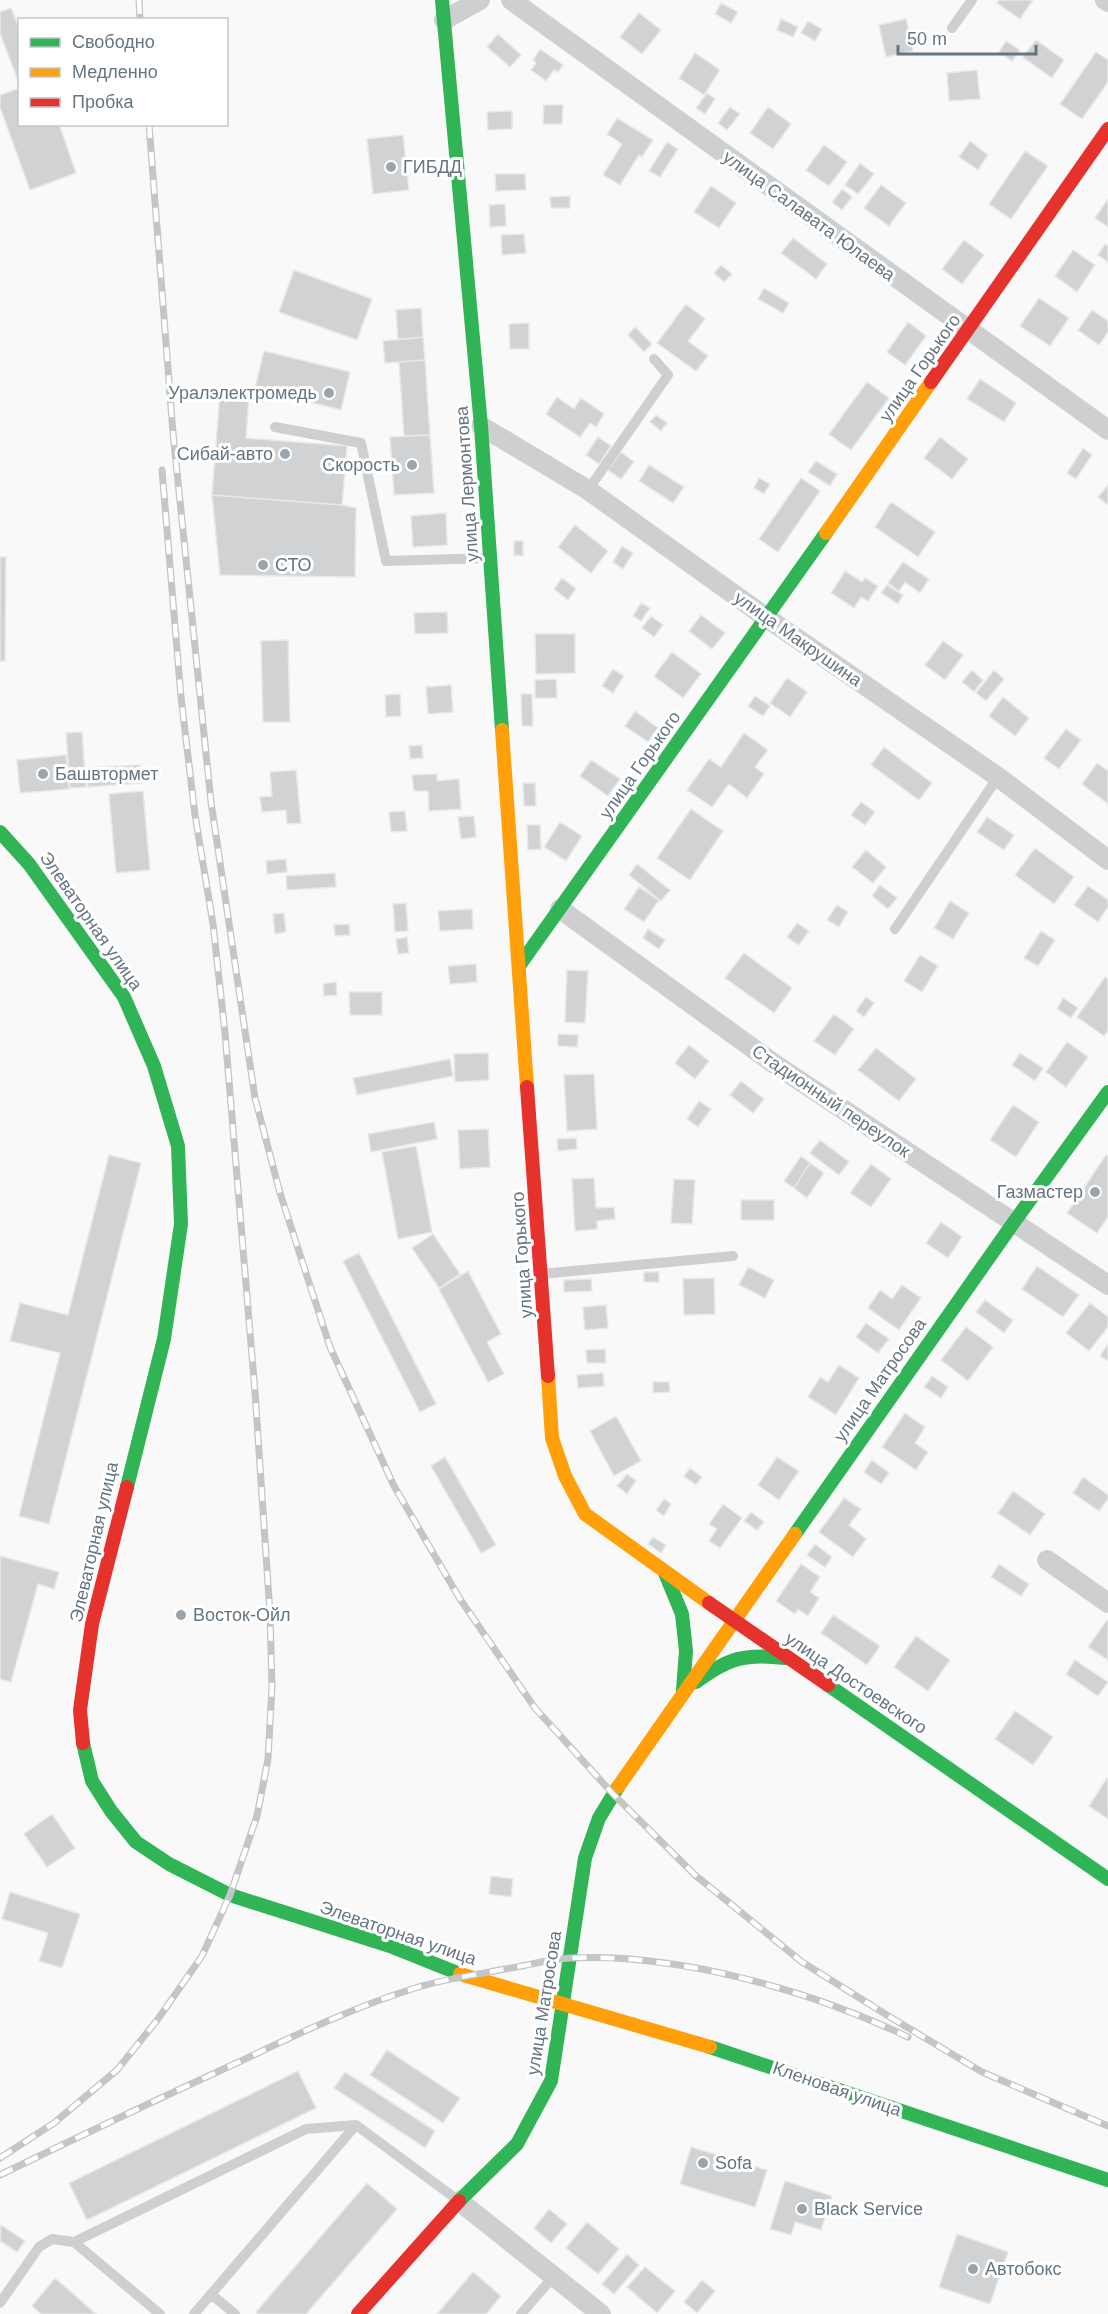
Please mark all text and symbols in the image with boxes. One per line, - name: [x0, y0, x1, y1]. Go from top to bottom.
- legend: [18, 18, 228, 126]
- scale bar: [898, 18, 1036, 56]
- text: 50 m: [907, 29, 947, 49]
- text: Свободно: [72, 32, 155, 52]
- text: Медленно: [72, 62, 158, 82]
- text: Пробка: [72, 92, 135, 112]
- street label: улица Салавата Юлаева: [719, 147, 900, 286]
- place label: ГИБДД: [403, 157, 462, 177]
- marker: ГИБДД: [384, 160, 398, 174]
- street label: улица Горького: [875, 310, 965, 426]
- place label: Уралэлектромедь: [168, 383, 317, 403]
- marker: Уралэлектромедь: [322, 386, 336, 400]
- street label: улица Лермонтова: [452, 404, 482, 563]
- place label: Сибай-авто: [177, 444, 273, 464]
- marker: Сибай-авто: [278, 447, 292, 461]
- place label: Скорость: [322, 455, 400, 475]
- marker: Скорость: [405, 458, 419, 472]
- place label: СТО: [275, 555, 312, 575]
- marker: СТО: [256, 558, 270, 572]
- street label: улица Макрушина: [730, 588, 866, 691]
- street label: улица Горького: [595, 707, 685, 823]
- place label: Башвтормет: [55, 764, 159, 784]
- marker: Башвтормет: [36, 767, 50, 781]
- street label: Элеваторная улица: [36, 848, 147, 995]
- street label: Стадионный переулок: [748, 1041, 914, 1161]
- place label: Газмастер: [997, 1182, 1083, 1202]
- marker: Газмастер: [1088, 1185, 1102, 1199]
- street label: улица Горького: [508, 1191, 536, 1319]
- street label: улица Матросова: [830, 1314, 931, 1446]
- street label: Элеваторная улица: [66, 1459, 122, 1624]
- place label: Восток-Ойл: [193, 1605, 291, 1625]
- marker: Восток-Ойл: [174, 1608, 188, 1622]
- street label: улица Достоевского: [781, 1628, 931, 1738]
- street label: Элеваторная улица: [317, 1897, 480, 1969]
- street label: улица Матросова: [523, 1928, 565, 2077]
- street label: Кленовая улица: [770, 2058, 905, 2121]
- place label: Sofa: [715, 2153, 753, 2173]
- marker: Sofa: [696, 2156, 710, 2170]
- place label: Black Service: [814, 2199, 923, 2219]
- marker: Black Service: [795, 2202, 809, 2216]
- place label: Автобокс: [985, 2259, 1062, 2279]
- marker: Автобокс: [966, 2262, 980, 2276]

